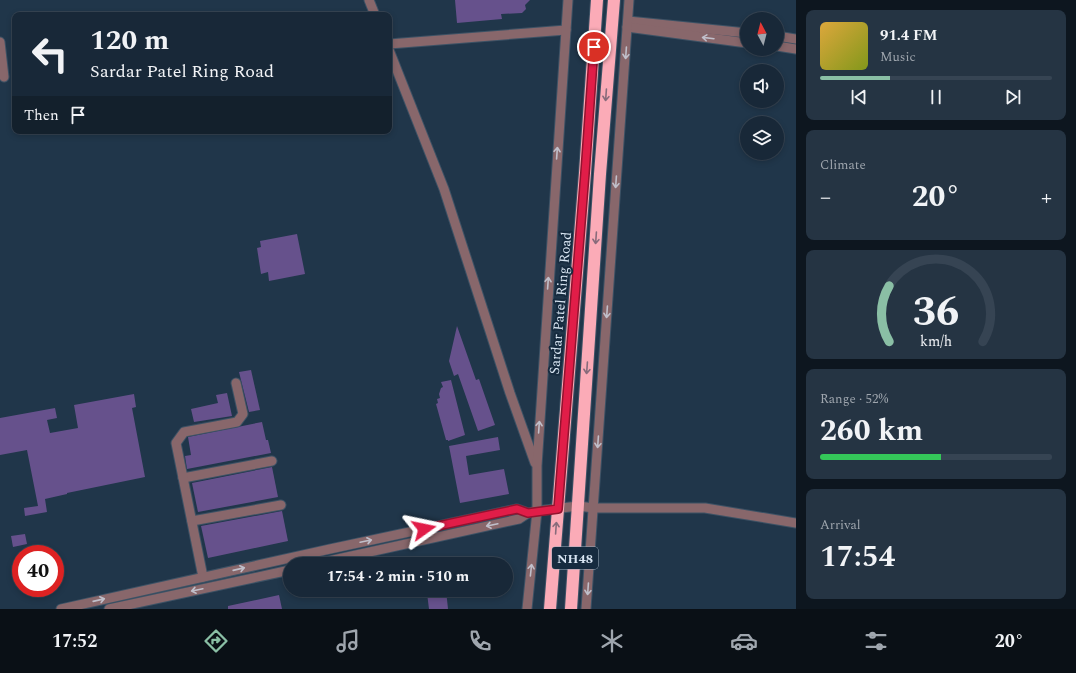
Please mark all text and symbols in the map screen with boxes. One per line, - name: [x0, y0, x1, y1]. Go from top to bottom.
- north arrow: [740, 12, 784, 56]
- map controls: [740, 12, 784, 160]
- text: 120 m: [90, 19, 169, 62]
- text: 91.4 FM: [880, 24, 937, 47]
- icon: left: [24, 28, 76, 80]
- pin: [577, 30, 611, 64]
- one-way arrow: [702, 34, 715, 42]
- icon: arrive: [583, 36, 605, 58]
- one-way arrow: [622, 46, 629, 59]
- text: Music: [880, 47, 916, 67]
- text: Sardar Patel Ring Road: [90, 58, 274, 85]
- button: sound: [740, 64, 784, 108]
- icon: previous: [848, 86, 870, 108]
- icon: pause: [925, 86, 947, 108]
- icon: next: [1002, 86, 1024, 108]
- one-way arrow: [603, 88, 610, 101]
- text: Then: [24, 104, 59, 127]
- icon: arrive: [67, 104, 89, 126]
- button: layers: [740, 116, 784, 160]
- one-way arrow: [553, 147, 560, 160]
- text: Climate: [820, 155, 866, 175]
- text: 20°: [912, 174, 960, 220]
- one-way arrow: [612, 176, 619, 189]
- text: −: [820, 181, 831, 214]
- text: +: [1041, 181, 1052, 214]
- street label: Sardar Patel Ring Road: [544, 231, 577, 375]
- one-way arrow: [592, 231, 599, 244]
- one-way arrow: [545, 277, 552, 290]
- text: 36: [913, 281, 959, 344]
- one-way arrow: [603, 305, 610, 318]
- text: km/h: [920, 331, 952, 353]
- one-way arrow: [584, 361, 591, 374]
- text: Range · 52%: [820, 389, 888, 409]
- text: 260 km: [820, 408, 923, 454]
- one-way arrow: [535, 421, 543, 434]
- one-way arrow: [595, 435, 602, 448]
- position arrow: [403, 508, 445, 550]
- text: Arrival: [820, 515, 861, 535]
- one-way arrow: [486, 522, 499, 530]
- one-way arrow: [553, 522, 560, 535]
- text: 17:54: [820, 534, 895, 580]
- one-way arrow: [359, 537, 372, 545]
- speed limit sign: 40: [12, 545, 64, 597]
- road number: NH48: [552, 547, 598, 569]
- one-way arrow: [232, 564, 245, 572]
- one-way arrow: [527, 564, 535, 577]
- text: 17:54 · 2 min · 510 m: [327, 565, 469, 588]
- one-way arrow: [584, 582, 591, 595]
- one-way arrow: [191, 586, 204, 594]
- one-way arrow: [92, 596, 105, 604]
- icon: directions: [202, 627, 230, 655]
- icon: music: [334, 627, 362, 655]
- icon: phone: [466, 627, 494, 655]
- icon: climate: [598, 627, 626, 655]
- icon: car: [730, 627, 758, 655]
- icon: filters: [862, 627, 890, 655]
- text: 17:52: [52, 628, 97, 655]
- text: 20°: [995, 628, 1024, 655]

